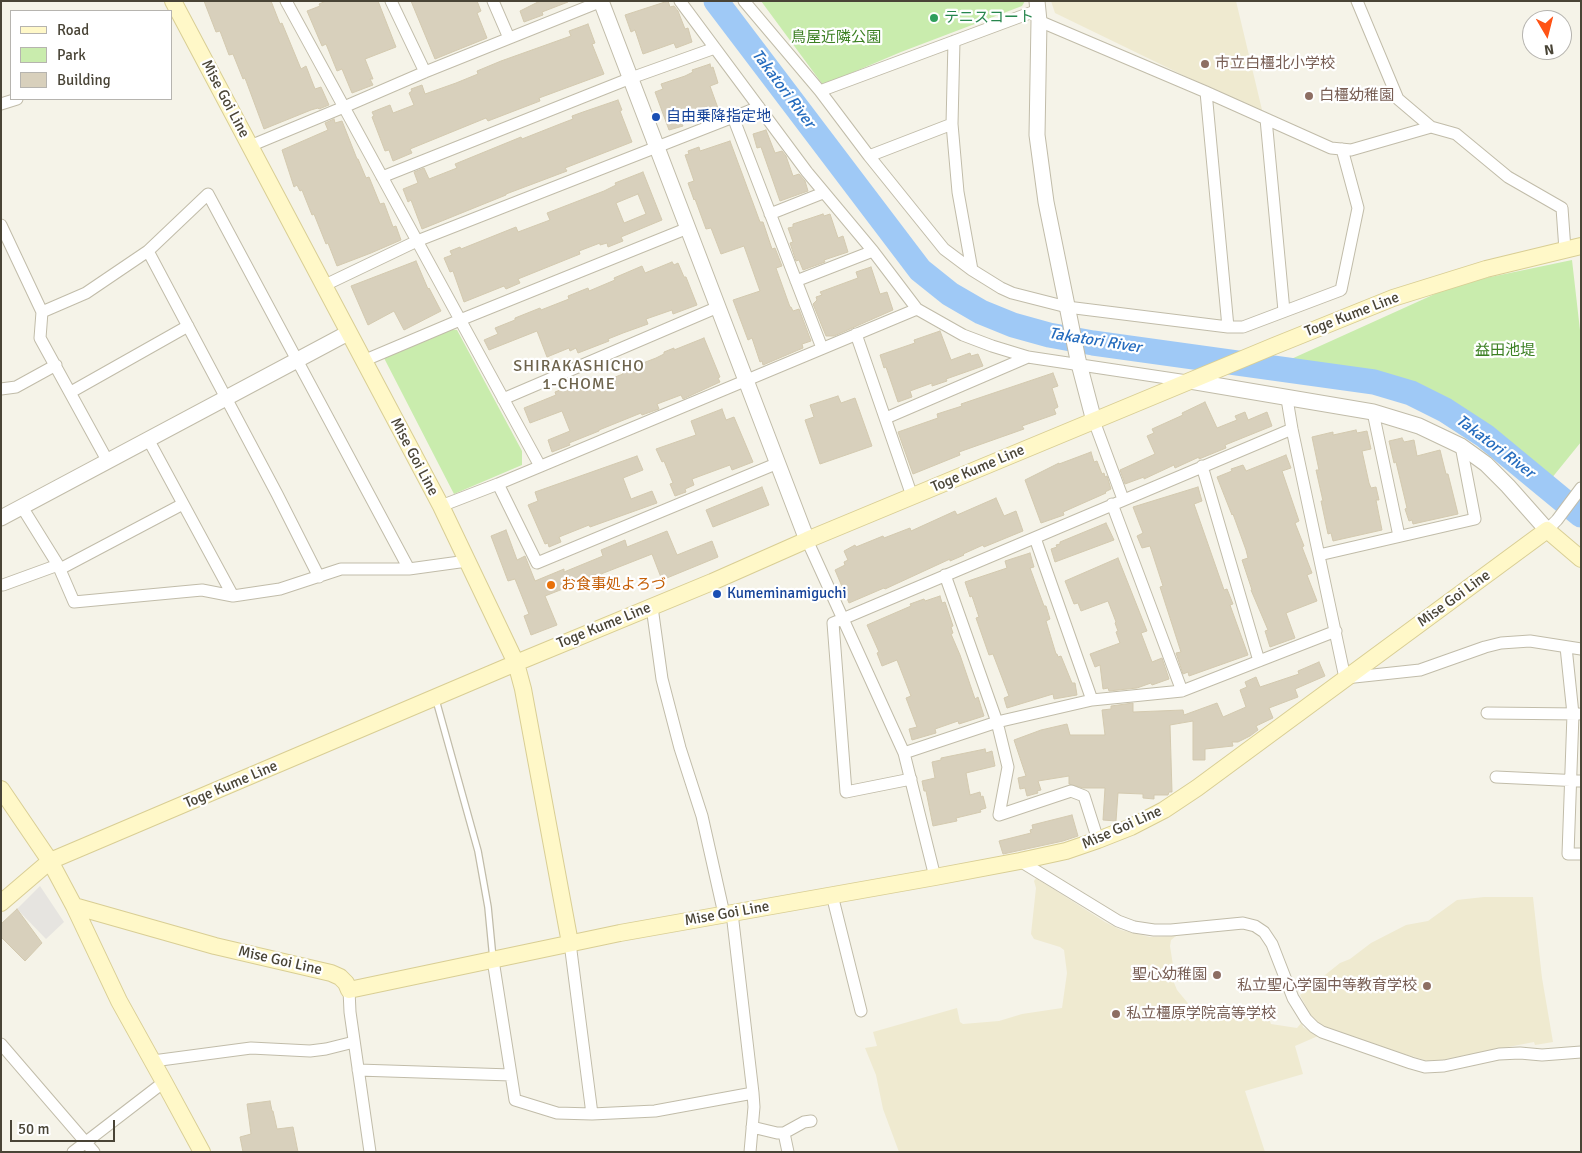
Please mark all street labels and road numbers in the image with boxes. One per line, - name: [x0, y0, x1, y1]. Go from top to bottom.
- street label: Mise Goi Line: [197, 57, 253, 141]
- street label: Toge Kume Line: [1302, 289, 1402, 341]
- street label: Mise Goi Line: [386, 415, 442, 499]
- street label: Toge Kume Line: [929, 441, 1027, 497]
- street label: Mise Goi Line: [1414, 567, 1494, 631]
- street label: Toge Kume Line: [554, 599, 654, 653]
- street label: Toge Kume Line: [182, 757, 280, 813]
- street label: Mise Goi Line: [1079, 802, 1165, 854]
- street label: Mise Goi Line: [683, 898, 771, 930]
- street label: Mise Goi Line: [236, 943, 324, 979]

